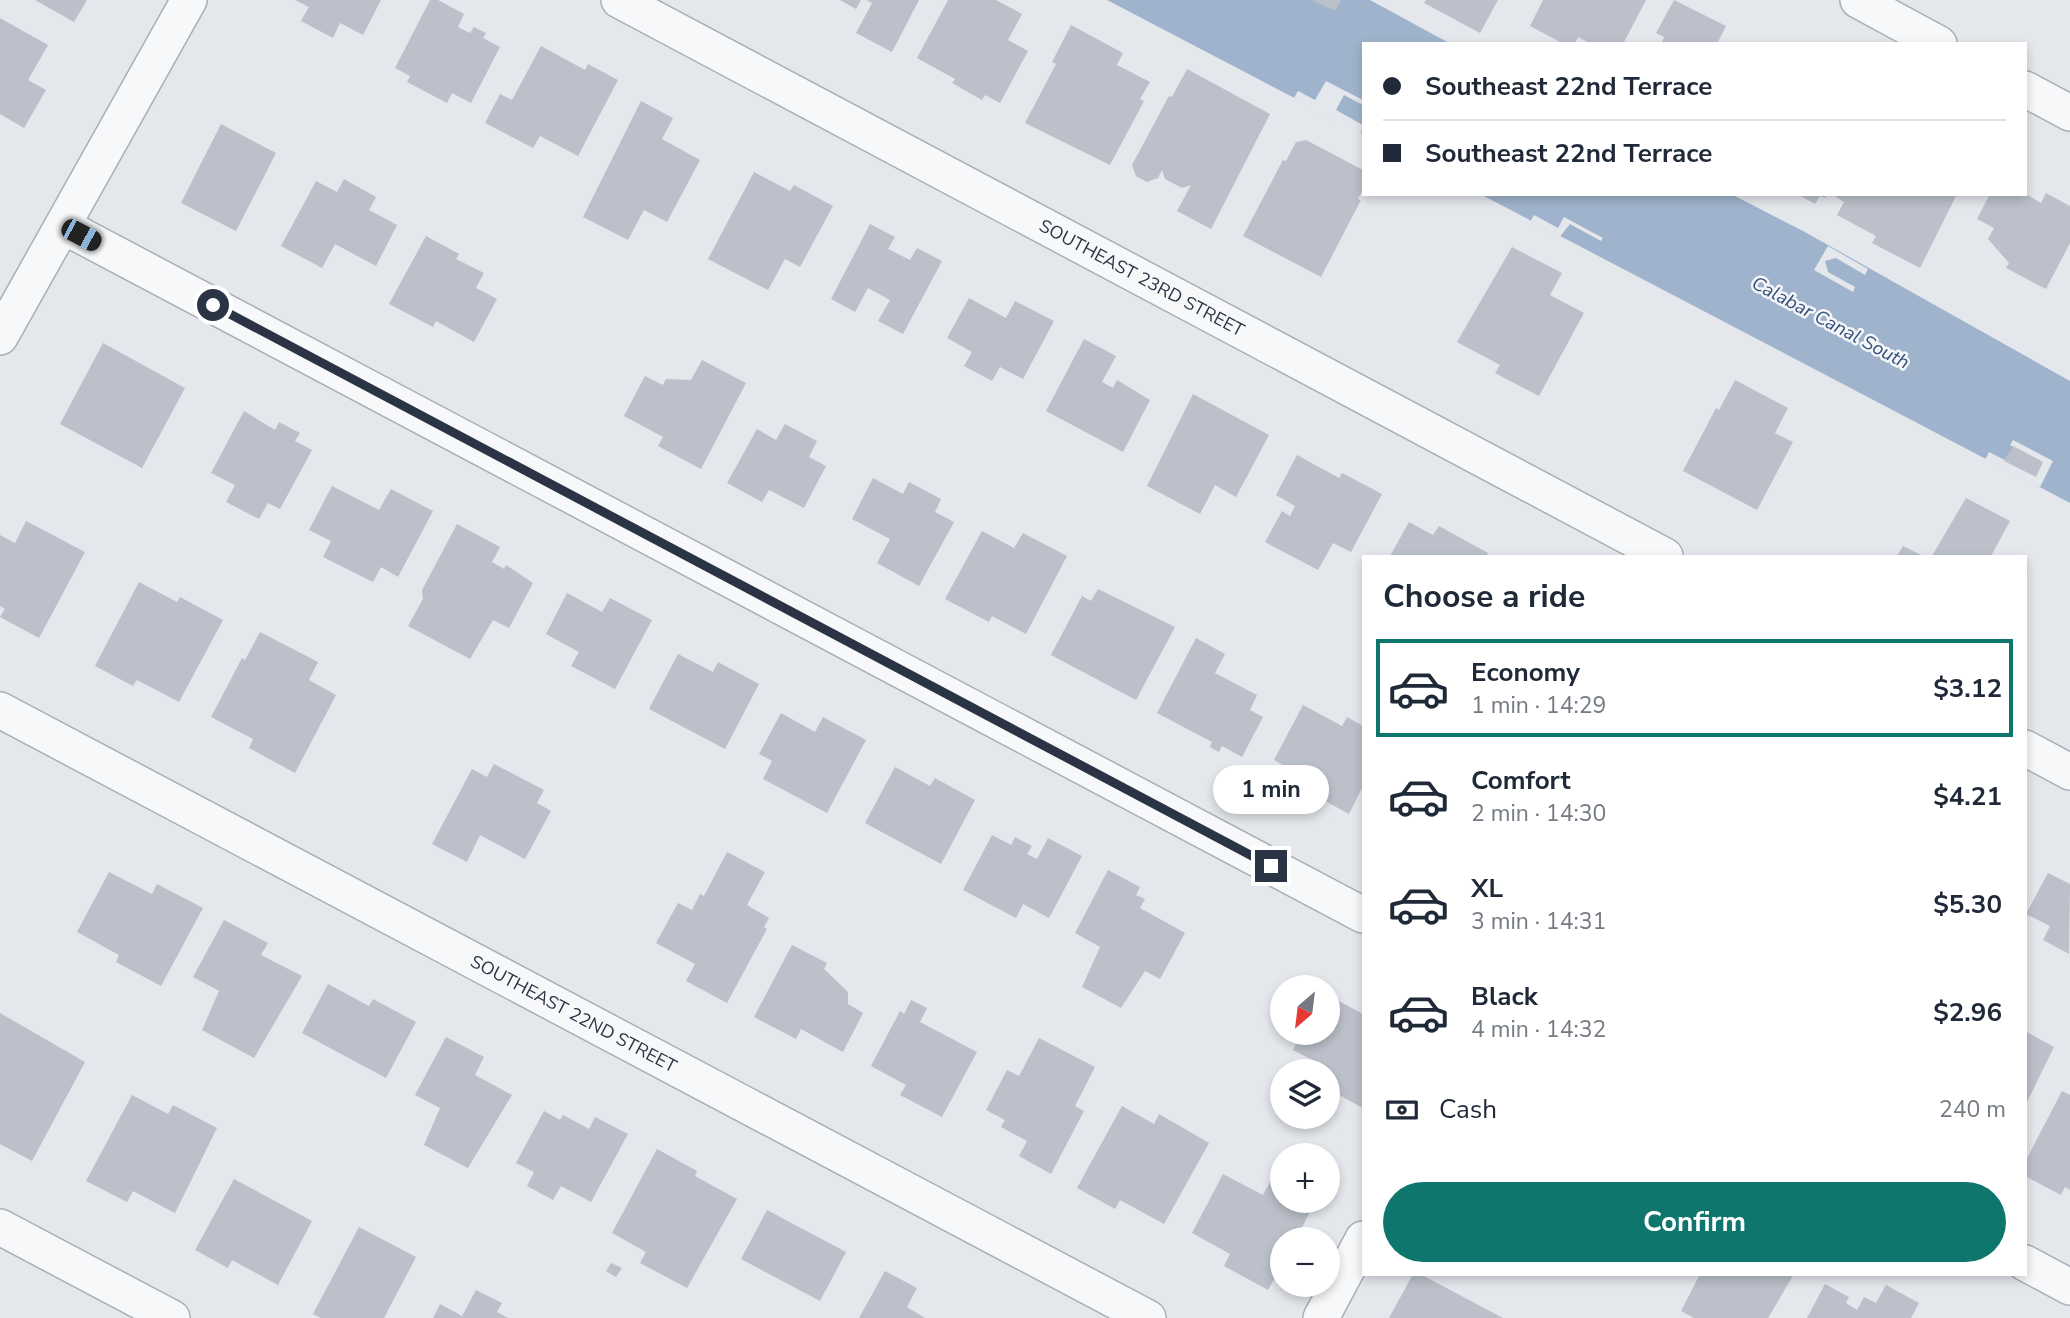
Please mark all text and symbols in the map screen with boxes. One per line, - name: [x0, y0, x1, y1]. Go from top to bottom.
- text: Southeast 22nd Terrace: [1425, 69, 1712, 104]
- text: Southeast 22nd Terrace: [1425, 136, 1712, 171]
- street label: SOUTHEAST 23RD STREET: [1035, 214, 1249, 342]
- car: [58, 216, 105, 254]
- water label: Calabar Canal South: [1747, 270, 1914, 376]
- route start: [197, 289, 229, 321]
- text: Choose a ride: [1383, 575, 1585, 618]
- text: Economy: [1471, 655, 1580, 690]
- icon: car: [1387, 657, 1450, 720]
- text: $3.12: [1933, 671, 2002, 706]
- text: 1 min · 14:29: [1471, 690, 1606, 721]
- text: Comfort: [1471, 763, 1571, 798]
- callout: 1 min: [1213, 764, 1329, 814]
- icon: car: [1387, 765, 1450, 828]
- text: 1 min: [1241, 774, 1301, 805]
- text: $4.21: [1933, 779, 2002, 814]
- text: 2 min · 14:30: [1471, 798, 1606, 829]
- route end: [1255, 850, 1287, 882]
- text: XL: [1471, 871, 1503, 906]
- icon: car: [1387, 873, 1450, 936]
- text: $5.30: [1933, 887, 2002, 922]
- text: 3 min · 14:31: [1471, 906, 1606, 937]
- street label: SOUTHEAST 22ND STREET: [466, 949, 681, 1078]
- north arrow: [1270, 975, 1340, 1045]
- map controls: [1270, 975, 1340, 1297]
- text: Black: [1471, 979, 1538, 1014]
- icon: car: [1387, 981, 1450, 1044]
- text: $2.96: [1933, 995, 2002, 1030]
- text: 4 min · 14:32: [1471, 1014, 1606, 1045]
- button: layers: [1270, 1059, 1340, 1129]
- icon: cash: [1383, 1091, 1421, 1129]
- text: Cash: [1439, 1092, 1497, 1127]
- text: 240 m: [1939, 1094, 2006, 1125]
- button: +: [1270, 1143, 1340, 1213]
- button: Confirm: [1383, 1182, 2006, 1262]
- button: −: [1270, 1227, 1340, 1297]

